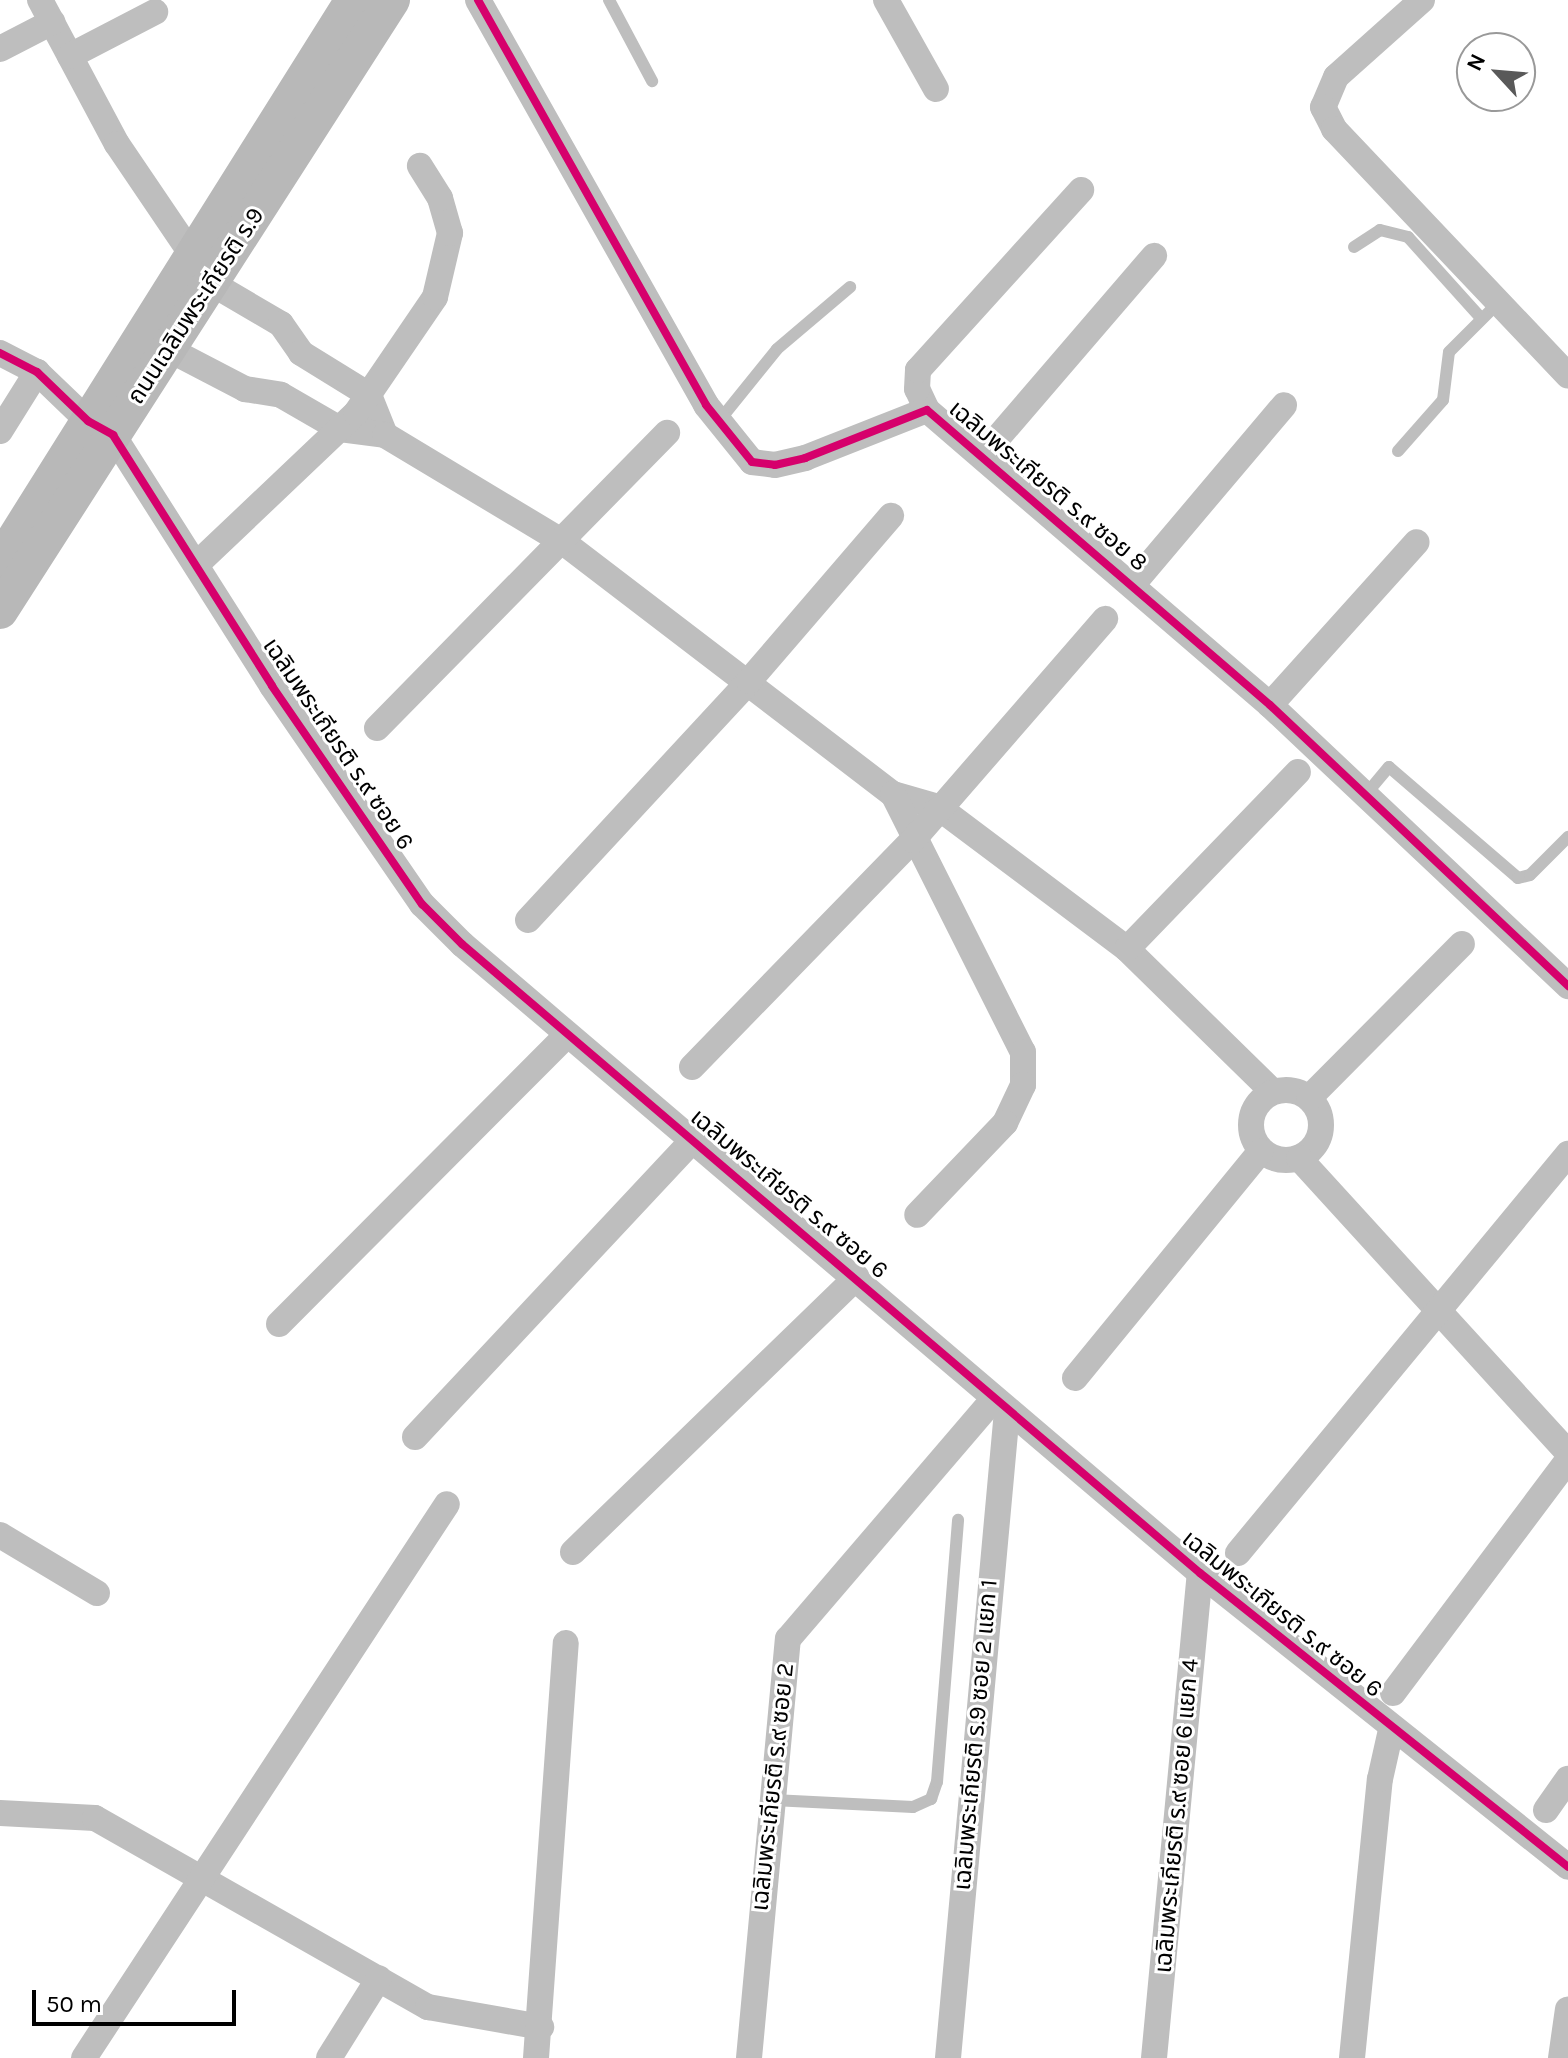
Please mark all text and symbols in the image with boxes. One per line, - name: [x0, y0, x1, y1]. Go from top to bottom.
- north arrow: [1456, 32, 1536, 112]
- text: N: [1461, 50, 1491, 75]
- street label: ถนนเฉลิมพระเกียรติ ร.9: [122, 202, 270, 410]
- street label: เฉลิมพระเกียรติ ร.๙ ซอย 8: [943, 395, 1153, 577]
- street label: เฉลิมพระเกียรติ ร.๙ ซอย 6: [256, 633, 420, 855]
- street label: เฉลิมพระเกียรติ ร.๙ ซอย 6: [684, 1103, 894, 1285]
- street label: เฉลิมพระเกียรติ ร.๙ ซอย 6: [1176, 1524, 1388, 1704]
- street label: เฉลิมพระเกียรติ ร.9 ซอย 2 แยก 1: [948, 1578, 1004, 1892]
- street label: เฉลิมพระเกียรติ ร.๙ ซอย 6 แยก 4: [1149, 1658, 1205, 1974]
- street label: เฉลิมพระเกียรติ ร.๙ ซอย 2: [746, 1661, 800, 1913]
- scale bar: [36, 1974, 240, 2024]
- text: 50 m: [46, 1990, 102, 2018]

